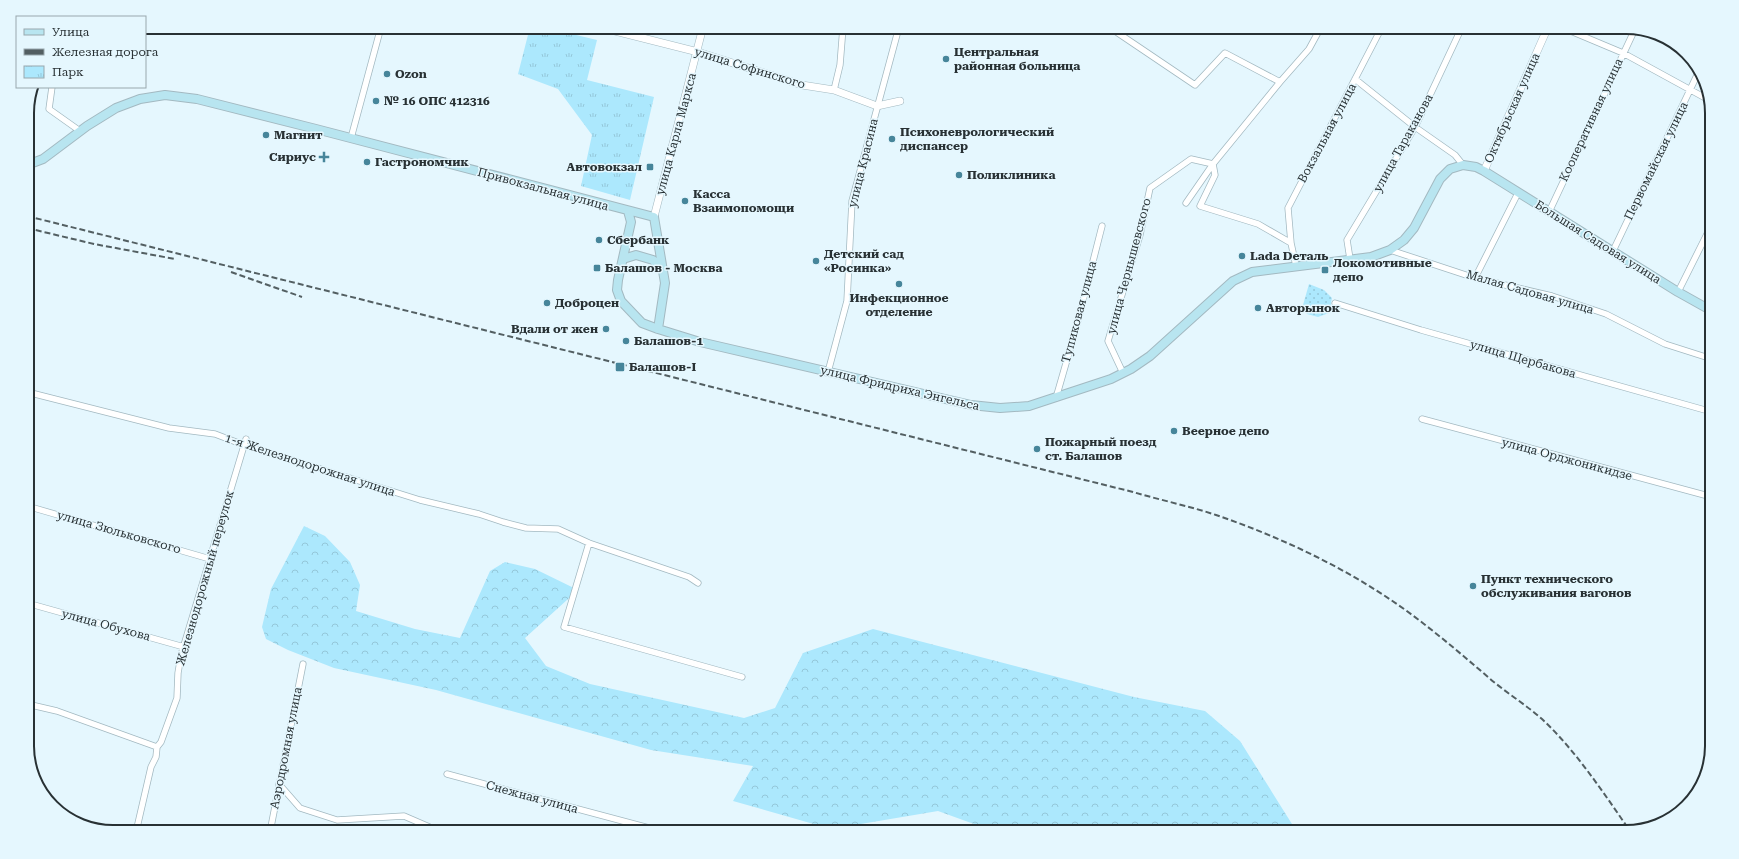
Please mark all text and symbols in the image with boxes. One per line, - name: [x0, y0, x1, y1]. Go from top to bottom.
- legend: [16, 16, 146, 88]
- text: Улица: [52, 25, 90, 39]
- street label: улица Софинского: [693, 44, 807, 92]
- text: Железная дорога: [52, 45, 159, 59]
- place label: Центральная районная больница: [954, 45, 1080, 73]
- street label: Октябрьская улица: [1481, 50, 1543, 165]
- marker: Центральная районная больница: [941, 54, 951, 64]
- street label: Кооперативная улица: [1556, 56, 1626, 184]
- text: Парк: [52, 65, 84, 79]
- place label: Ozon: [395, 67, 427, 81]
- marker: Ozon: [382, 69, 392, 79]
- street label: улица Карла Маркса: [653, 71, 699, 197]
- street label: Вокзальная улица: [1295, 80, 1359, 185]
- street label: улица Тараканова: [1370, 91, 1436, 194]
- place label: № 16 ОПС 412316: [384, 94, 490, 108]
- marker: № 16 ОПС 412316: [371, 96, 381, 106]
- street label: Первомайская улица: [1621, 99, 1691, 222]
- street label: улица Красина: [845, 116, 881, 209]
- place label: Психоневрологический диспансер: [900, 125, 1054, 153]
- place label: Магнит: [274, 128, 322, 142]
- marker: Магнит: [261, 130, 271, 140]
- marker: Психоневрологический диспансер: [887, 134, 897, 144]
- place label: Сириус: [269, 150, 316, 164]
- marker: Сириус: [319, 152, 329, 162]
- place label: Гастрономчик: [375, 155, 469, 169]
- marker: Гастрономчик: [362, 157, 372, 167]
- place label: Автовокзал: [567, 160, 643, 174]
- marker: Автовокзал: [645, 162, 655, 172]
- street label: Привокзальная улица: [476, 165, 611, 213]
- place label: Поликлиника: [967, 168, 1056, 182]
- marker: Поликлиника: [954, 170, 964, 180]
- place label: Касса Взаимопомощи: [693, 187, 794, 215]
- marker: Касса Взаимопомощи: [680, 196, 690, 206]
- street label: улица Чернышевского: [1104, 197, 1154, 335]
- street label: Большая Садовая улица: [1532, 197, 1664, 287]
- place label: Сбербанк: [607, 233, 670, 247]
- marker: Сбербанк: [594, 235, 604, 245]
- place label: Детский сад «Росинка»: [824, 247, 904, 275]
- place label: Lada Dеталь: [1250, 249, 1328, 263]
- marker: Lada Dеталь: [1237, 251, 1247, 261]
- marker: Детский сад «Росинка»: [811, 256, 821, 266]
- place label: Локомотивные депо: [1333, 256, 1432, 284]
- street label: Тупиковая улица: [1059, 259, 1100, 365]
- place label: Балашов - Москва: [605, 261, 722, 275]
- marker: Балашов - Москва: [592, 263, 602, 273]
- marker: Локомотивные депо: [1320, 265, 1330, 275]
- street label: Малая Садовая улица: [1465, 267, 1596, 317]
- marker: Инфекционное отделение: [894, 279, 904, 289]
- place label: Инфекционное отделение: [849, 291, 949, 319]
- place label: Доброцен: [555, 296, 619, 310]
- marker: Доброцен: [542, 298, 552, 308]
- place label: Авторынок: [1266, 301, 1341, 315]
- marker: Авторынок: [1253, 303, 1263, 313]
- place label: Вдали от жен: [511, 322, 598, 336]
- marker: Вдали от жен: [601, 324, 611, 334]
- place label: Балашов-1: [634, 334, 703, 348]
- marker: Балашов-1: [621, 336, 631, 346]
- street label: улица Щербакова: [1468, 337, 1578, 381]
- place label: Балашов-I: [629, 360, 696, 374]
- marker: Балашов-I: [614, 361, 626, 373]
- street label: улица Фридриха Энгельса: [819, 363, 981, 413]
- place label: Веерное депо: [1182, 424, 1270, 438]
- marker: Веерное депо: [1169, 426, 1179, 436]
- street label: 1-я Железнодорожная улица: [223, 431, 397, 499]
- place label: Пожарный поезд ст. Балашов: [1045, 435, 1157, 463]
- street label: улица Орджоникидзе: [1500, 435, 1634, 483]
- marker: Пожарный поезд ст. Балашов: [1032, 444, 1042, 454]
- street label: Железнодорожный переулок: [173, 488, 237, 667]
- street label: улица Зюльковского: [55, 508, 183, 556]
- place label: Пункт технического обслуживания вагонов: [1481, 572, 1632, 600]
- marker: Пункт технического обслуживания вагонов: [1468, 581, 1478, 591]
- street label: улица Обухова: [60, 606, 152, 644]
- street label: Аэродромная улица: [267, 685, 305, 810]
- street label: Снежная улица: [484, 778, 580, 816]

